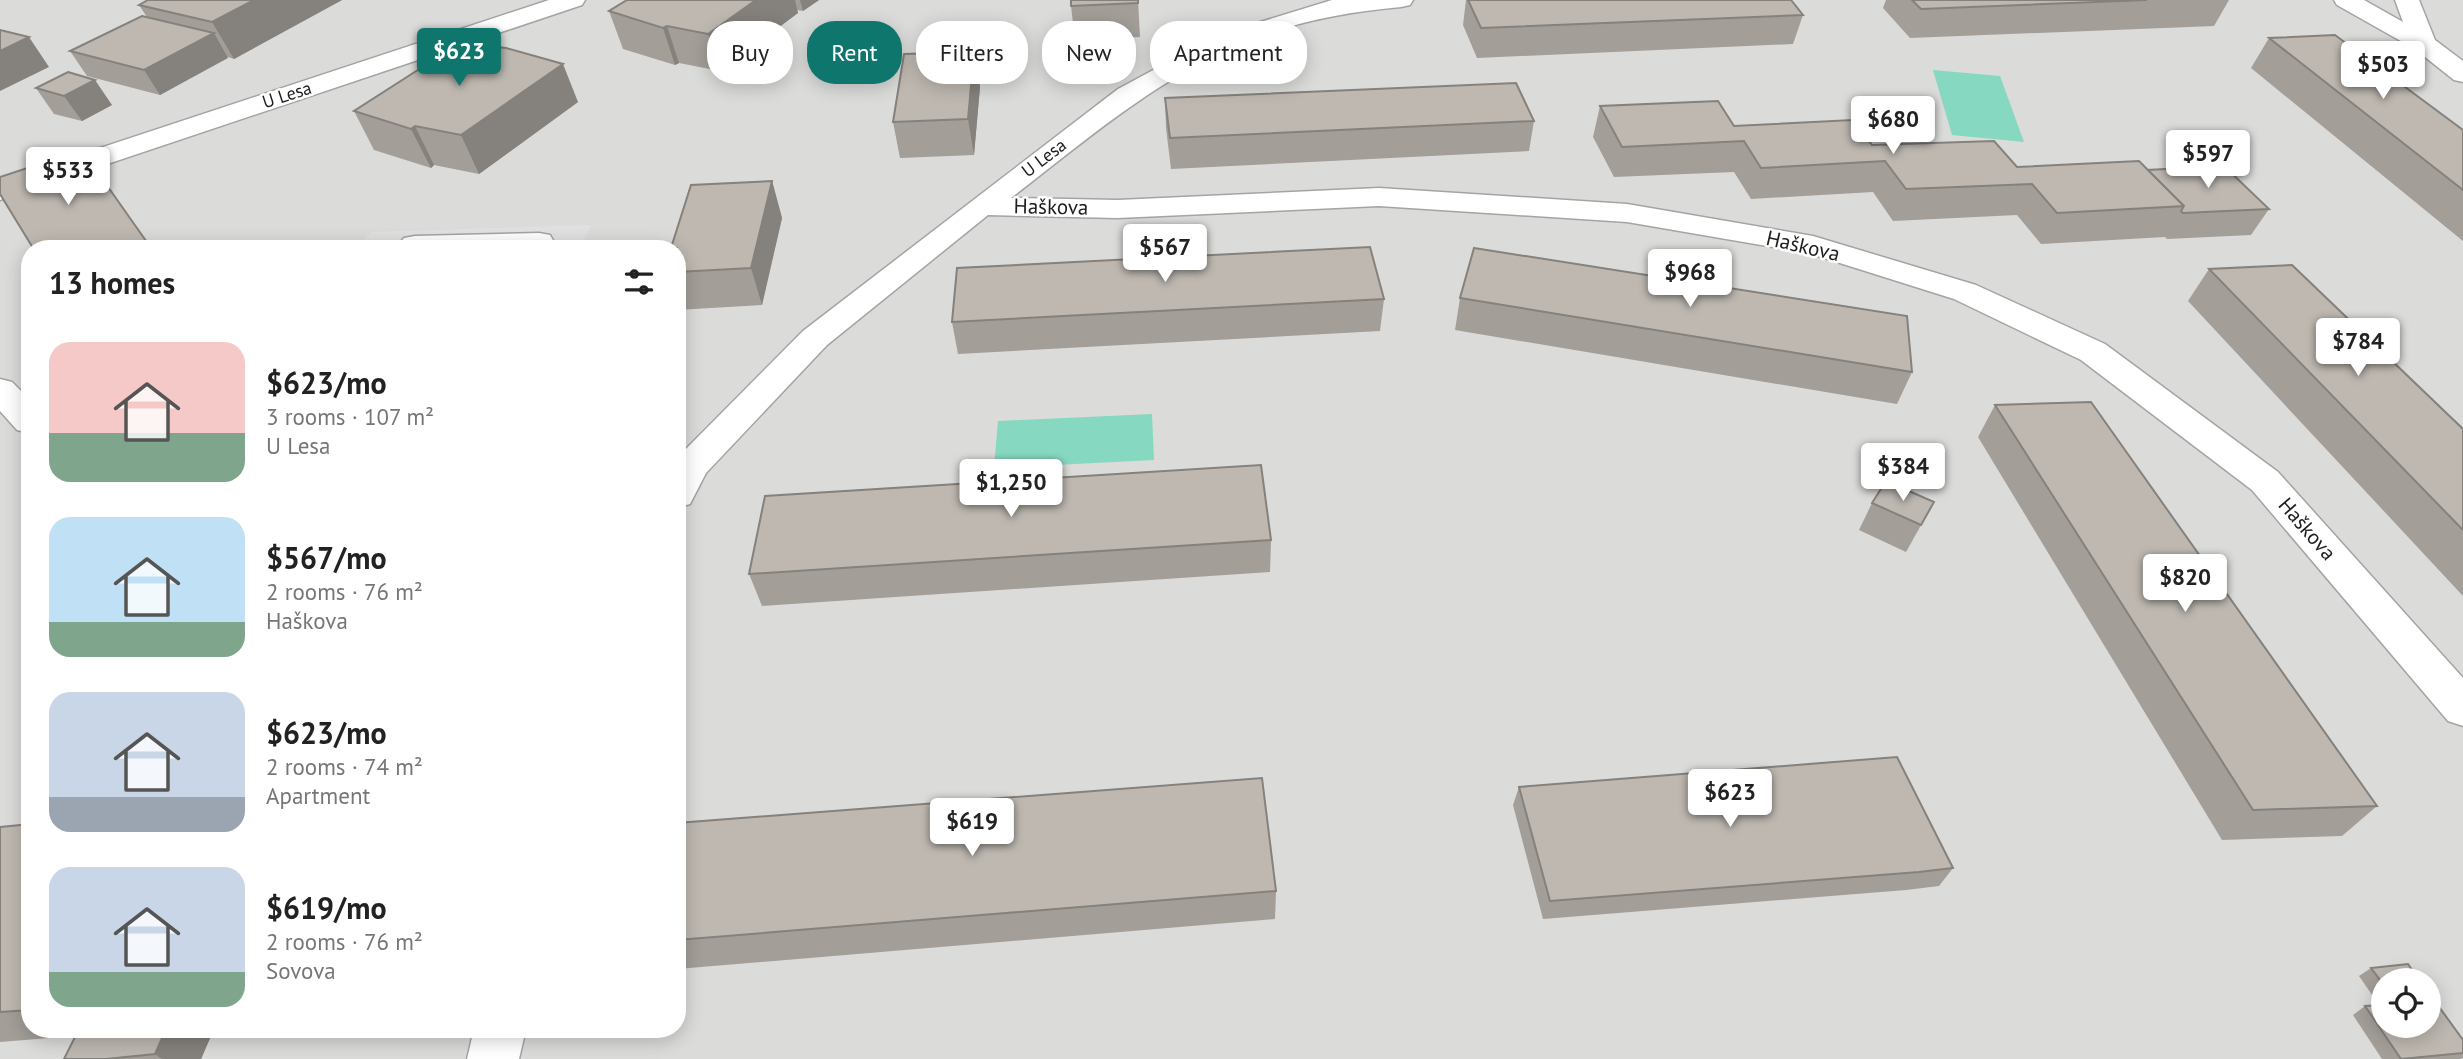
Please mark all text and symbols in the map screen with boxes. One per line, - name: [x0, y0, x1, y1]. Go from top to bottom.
- chip: Buy: [707, 21, 793, 84]
- chip: Rent: [807, 21, 902, 84]
- chip: Filters: [916, 21, 1028, 84]
- chip: New: [1042, 21, 1136, 84]
- chip: Apartment: [1150, 21, 1307, 84]
- pin: $623: [418, 28, 500, 88]
- text: $623: [433, 36, 485, 65]
- pin: $503: [2342, 42, 2424, 101]
- text: $503: [2357, 49, 2409, 78]
- street label: U Lesa: [259, 76, 314, 113]
- pin: $680: [1852, 96, 1934, 156]
- text: $680: [1867, 104, 1919, 133]
- pin: $597: [2167, 130, 2249, 190]
- street label: U Lesa: [1017, 133, 1071, 182]
- text: $597: [2182, 138, 2234, 167]
- pin: $533: [27, 148, 109, 207]
- text: $533: [42, 155, 94, 184]
- street label: Haškova: [1013, 192, 1089, 221]
- pin: $567: [1124, 224, 1206, 284]
- street label: Haškova: [1764, 224, 1843, 267]
- text: $567: [1139, 232, 1191, 261]
- pin: $968: [1649, 250, 1731, 309]
- text: $968: [1664, 257, 1716, 286]
- text: 13 homes: [49, 263, 175, 302]
- icon: filters: [620, 263, 658, 301]
- pin: $784: [2317, 318, 2399, 378]
- text: $784: [2332, 326, 2384, 355]
- text: $623/mo: [266, 363, 387, 402]
- icon: home: [105, 370, 189, 454]
- text: 3 rooms · 107 m²: [266, 402, 434, 431]
- text: U Lesa: [266, 431, 330, 460]
- pin: $384: [1862, 444, 1944, 503]
- text: $384: [1877, 451, 1929, 480]
- pin: $1,250: [954, 460, 1068, 519]
- text: $1,250: [975, 467, 1047, 496]
- street label: Haškova: [2273, 492, 2342, 566]
- text: $567/mo: [266, 538, 387, 577]
- icon: home: [105, 545, 189, 629]
- pin: $820: [2144, 554, 2226, 614]
- text: $820: [2159, 562, 2211, 591]
- text: 2 rooms · 76 m²: [266, 577, 423, 606]
- text: Haškova: [266, 606, 348, 635]
- text: $623/mo: [266, 713, 387, 752]
- icon: home: [105, 720, 189, 804]
- text: 2 rooms · 74 m²: [266, 752, 423, 781]
- pin: $623: [1689, 770, 1771, 829]
- text: $623: [1704, 777, 1756, 806]
- text: Apartment: [266, 781, 370, 810]
- pin: $619: [931, 798, 1013, 858]
- text: $619: [946, 806, 998, 835]
- text: $619/mo: [266, 888, 387, 927]
- icon: home: [105, 895, 189, 979]
- text: 2 rooms · 76 m²: [266, 927, 423, 956]
- text: Sovova: [266, 956, 336, 985]
- map controls: [2371, 968, 2441, 1038]
- button: locate: [2371, 968, 2441, 1038]

